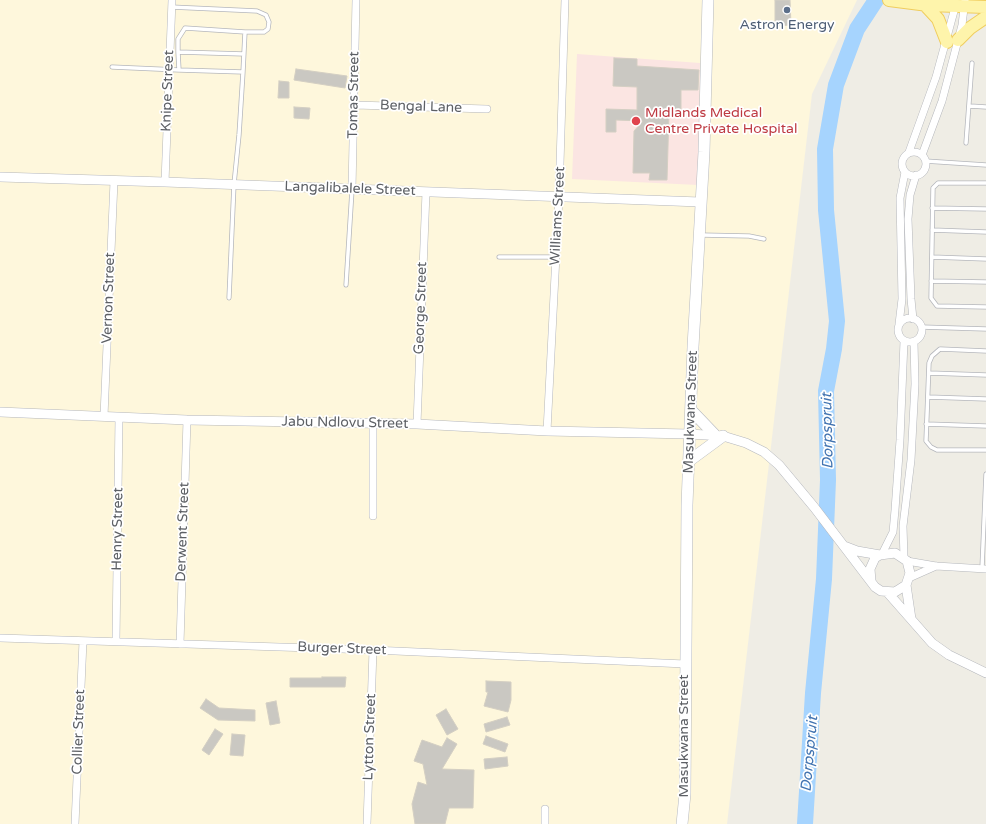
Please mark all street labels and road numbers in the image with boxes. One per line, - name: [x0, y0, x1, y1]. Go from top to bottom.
- street label: Knipe Street: [158, 50, 178, 132]
- street label: Tomas Street: [345, 51, 363, 139]
- street label: Bengal Lane: [380, 97, 462, 117]
- street label: Williams Street: [547, 166, 569, 266]
- street label: Langalibalele Street: [284, 178, 416, 200]
- street label: Vernon Street: [99, 252, 119, 344]
- street label: George Street: [411, 261, 431, 355]
- street label: Masukwana Street: [680, 350, 702, 474]
- street label: Jabu Ndlovu Street: [281, 413, 409, 433]
- street label: Derwent Street: [173, 482, 193, 582]
- street label: Henry Street: [109, 487, 127, 571]
- street label: Burger Street: [297, 639, 387, 659]
- street label: Masukwana Street: [676, 674, 692, 798]
- street label: Collier Street: [69, 689, 89, 775]
- street label: Lytton Street: [360, 693, 380, 781]

